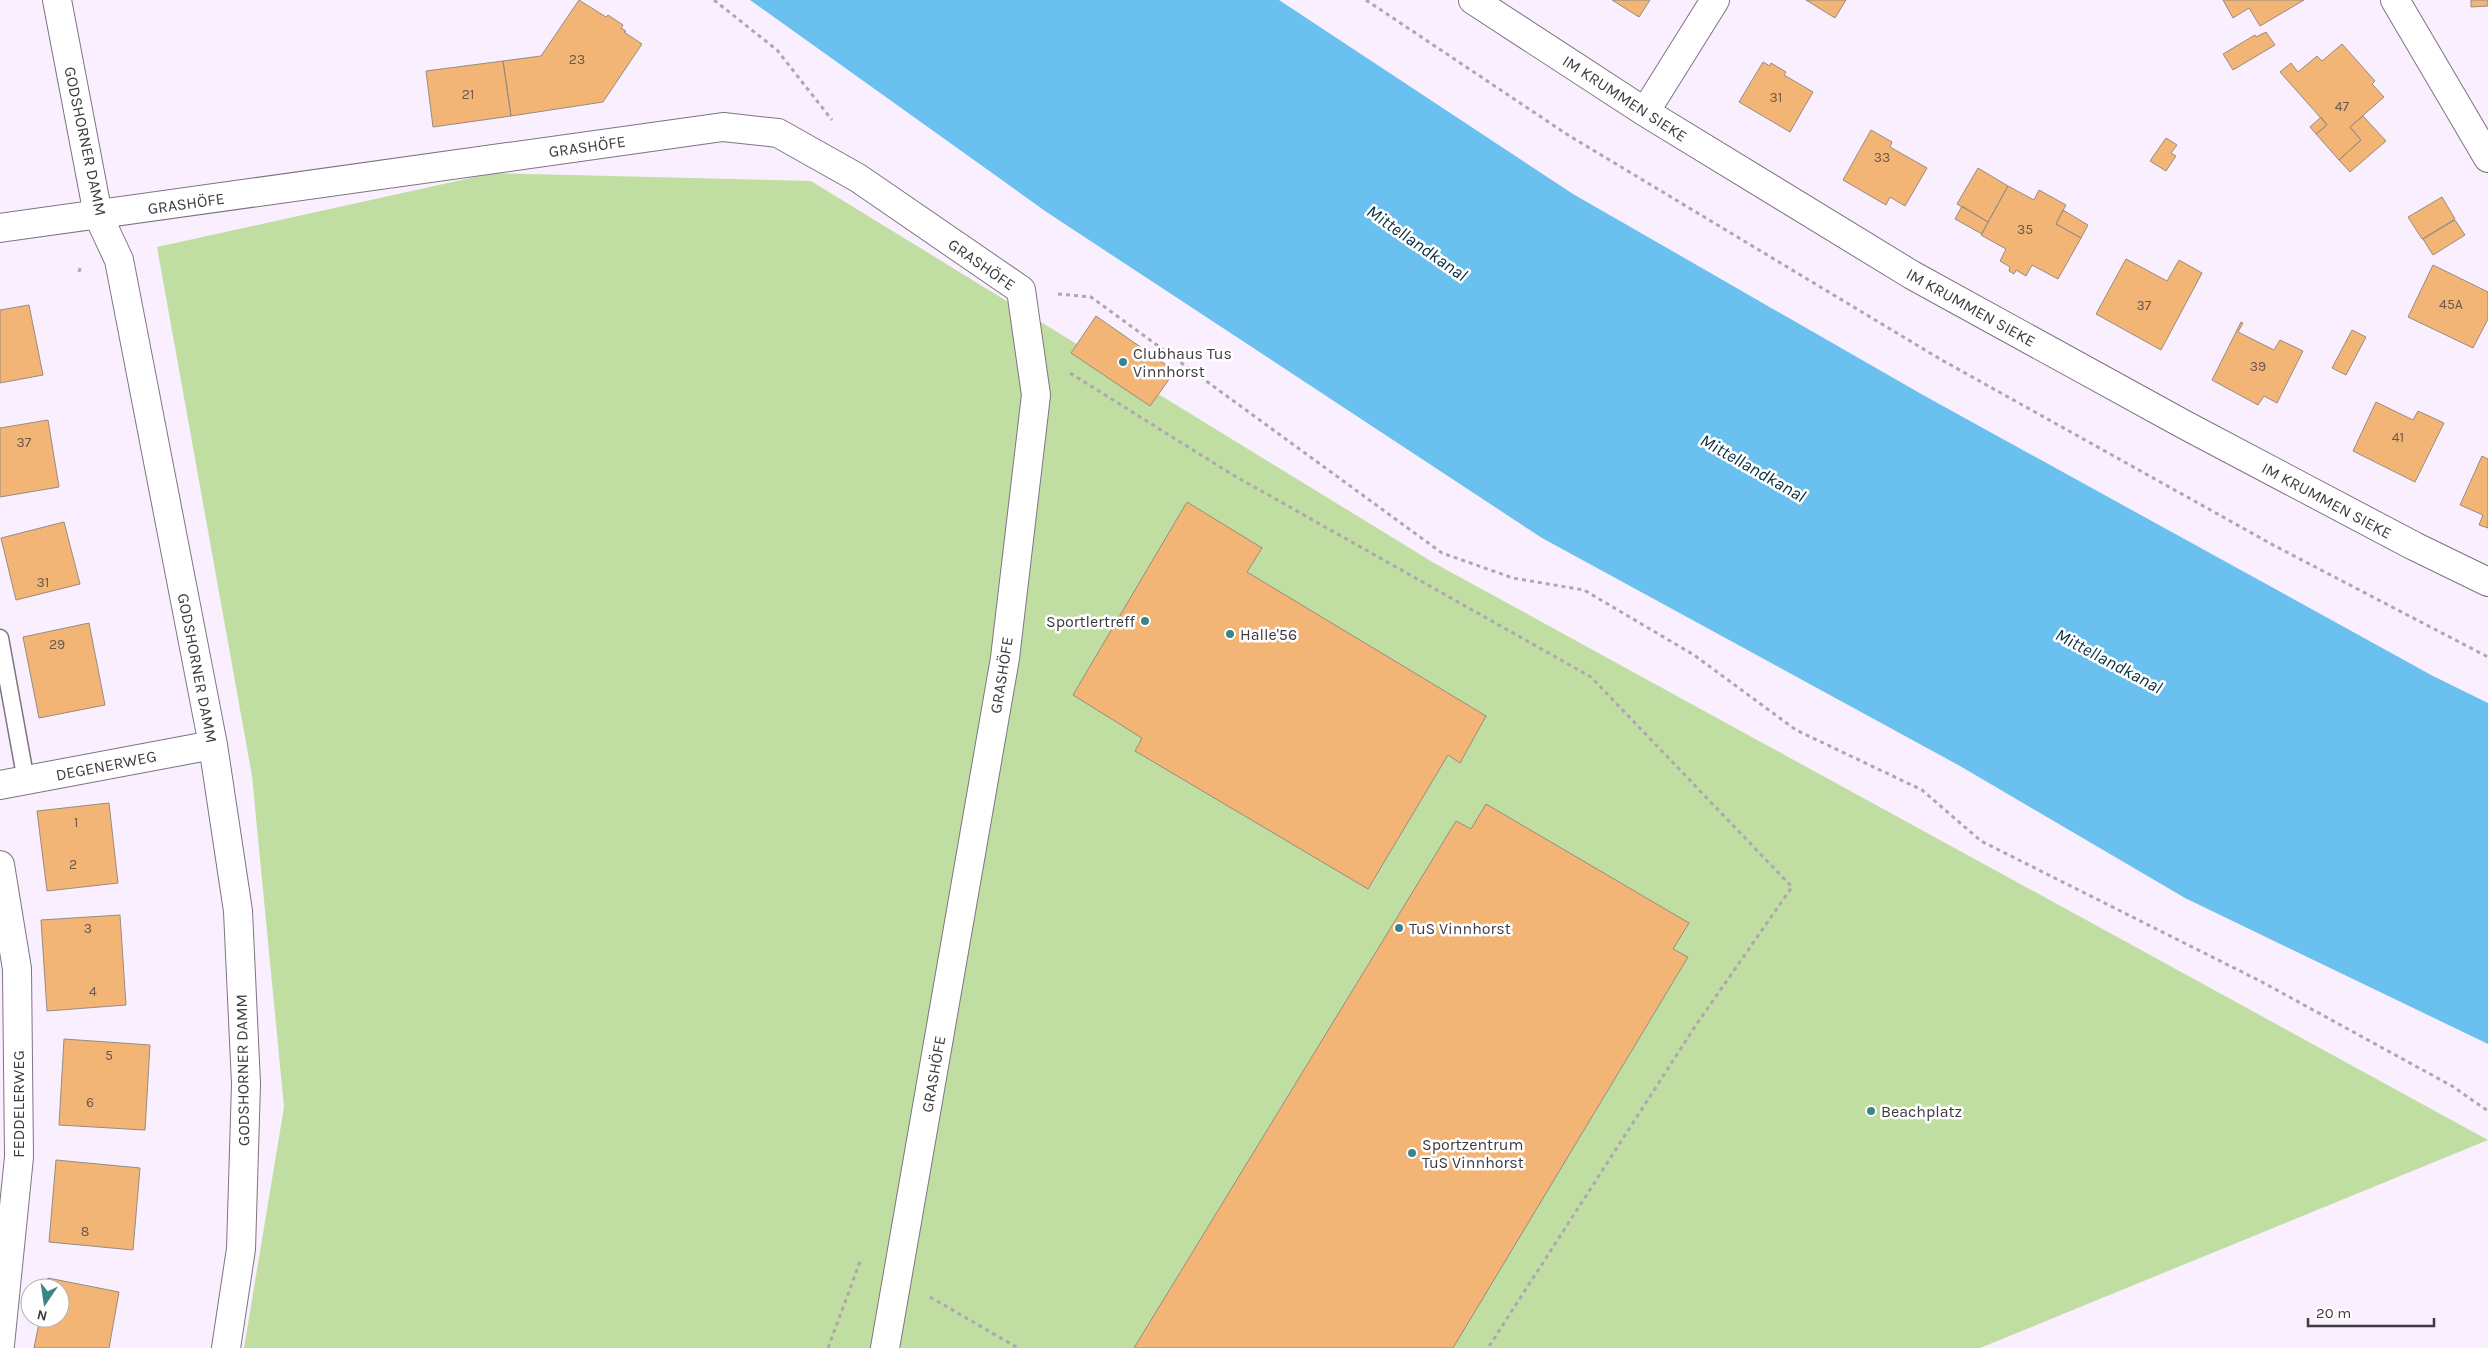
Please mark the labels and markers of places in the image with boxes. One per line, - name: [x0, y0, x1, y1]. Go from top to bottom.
- place label: Clubhaus Tus Vinnhorst: [1133, 344, 1232, 381]
- marker: Clubhaus Tus Vinnhorst: [1117, 356, 1129, 368]
- place label: Sportlertreff: [1046, 612, 1136, 631]
- marker: Sportlertreff: [1139, 615, 1151, 627]
- place label: Halle'56: [1240, 625, 1297, 644]
- marker: Halle'56: [1224, 628, 1236, 640]
- place label: TuS Vinnhorst: [1409, 919, 1511, 938]
- marker: TuS Vinnhorst: [1393, 922, 1405, 934]
- place label: Beachplatz: [1881, 1102, 1962, 1121]
- marker: Beachplatz: [1865, 1105, 1877, 1117]
- place label: Sportzentrum TuS Vinnhorst: [1422, 1135, 1524, 1172]
- marker: Sportzentrum TuS Vinnhorst: [1406, 1147, 1418, 1159]

